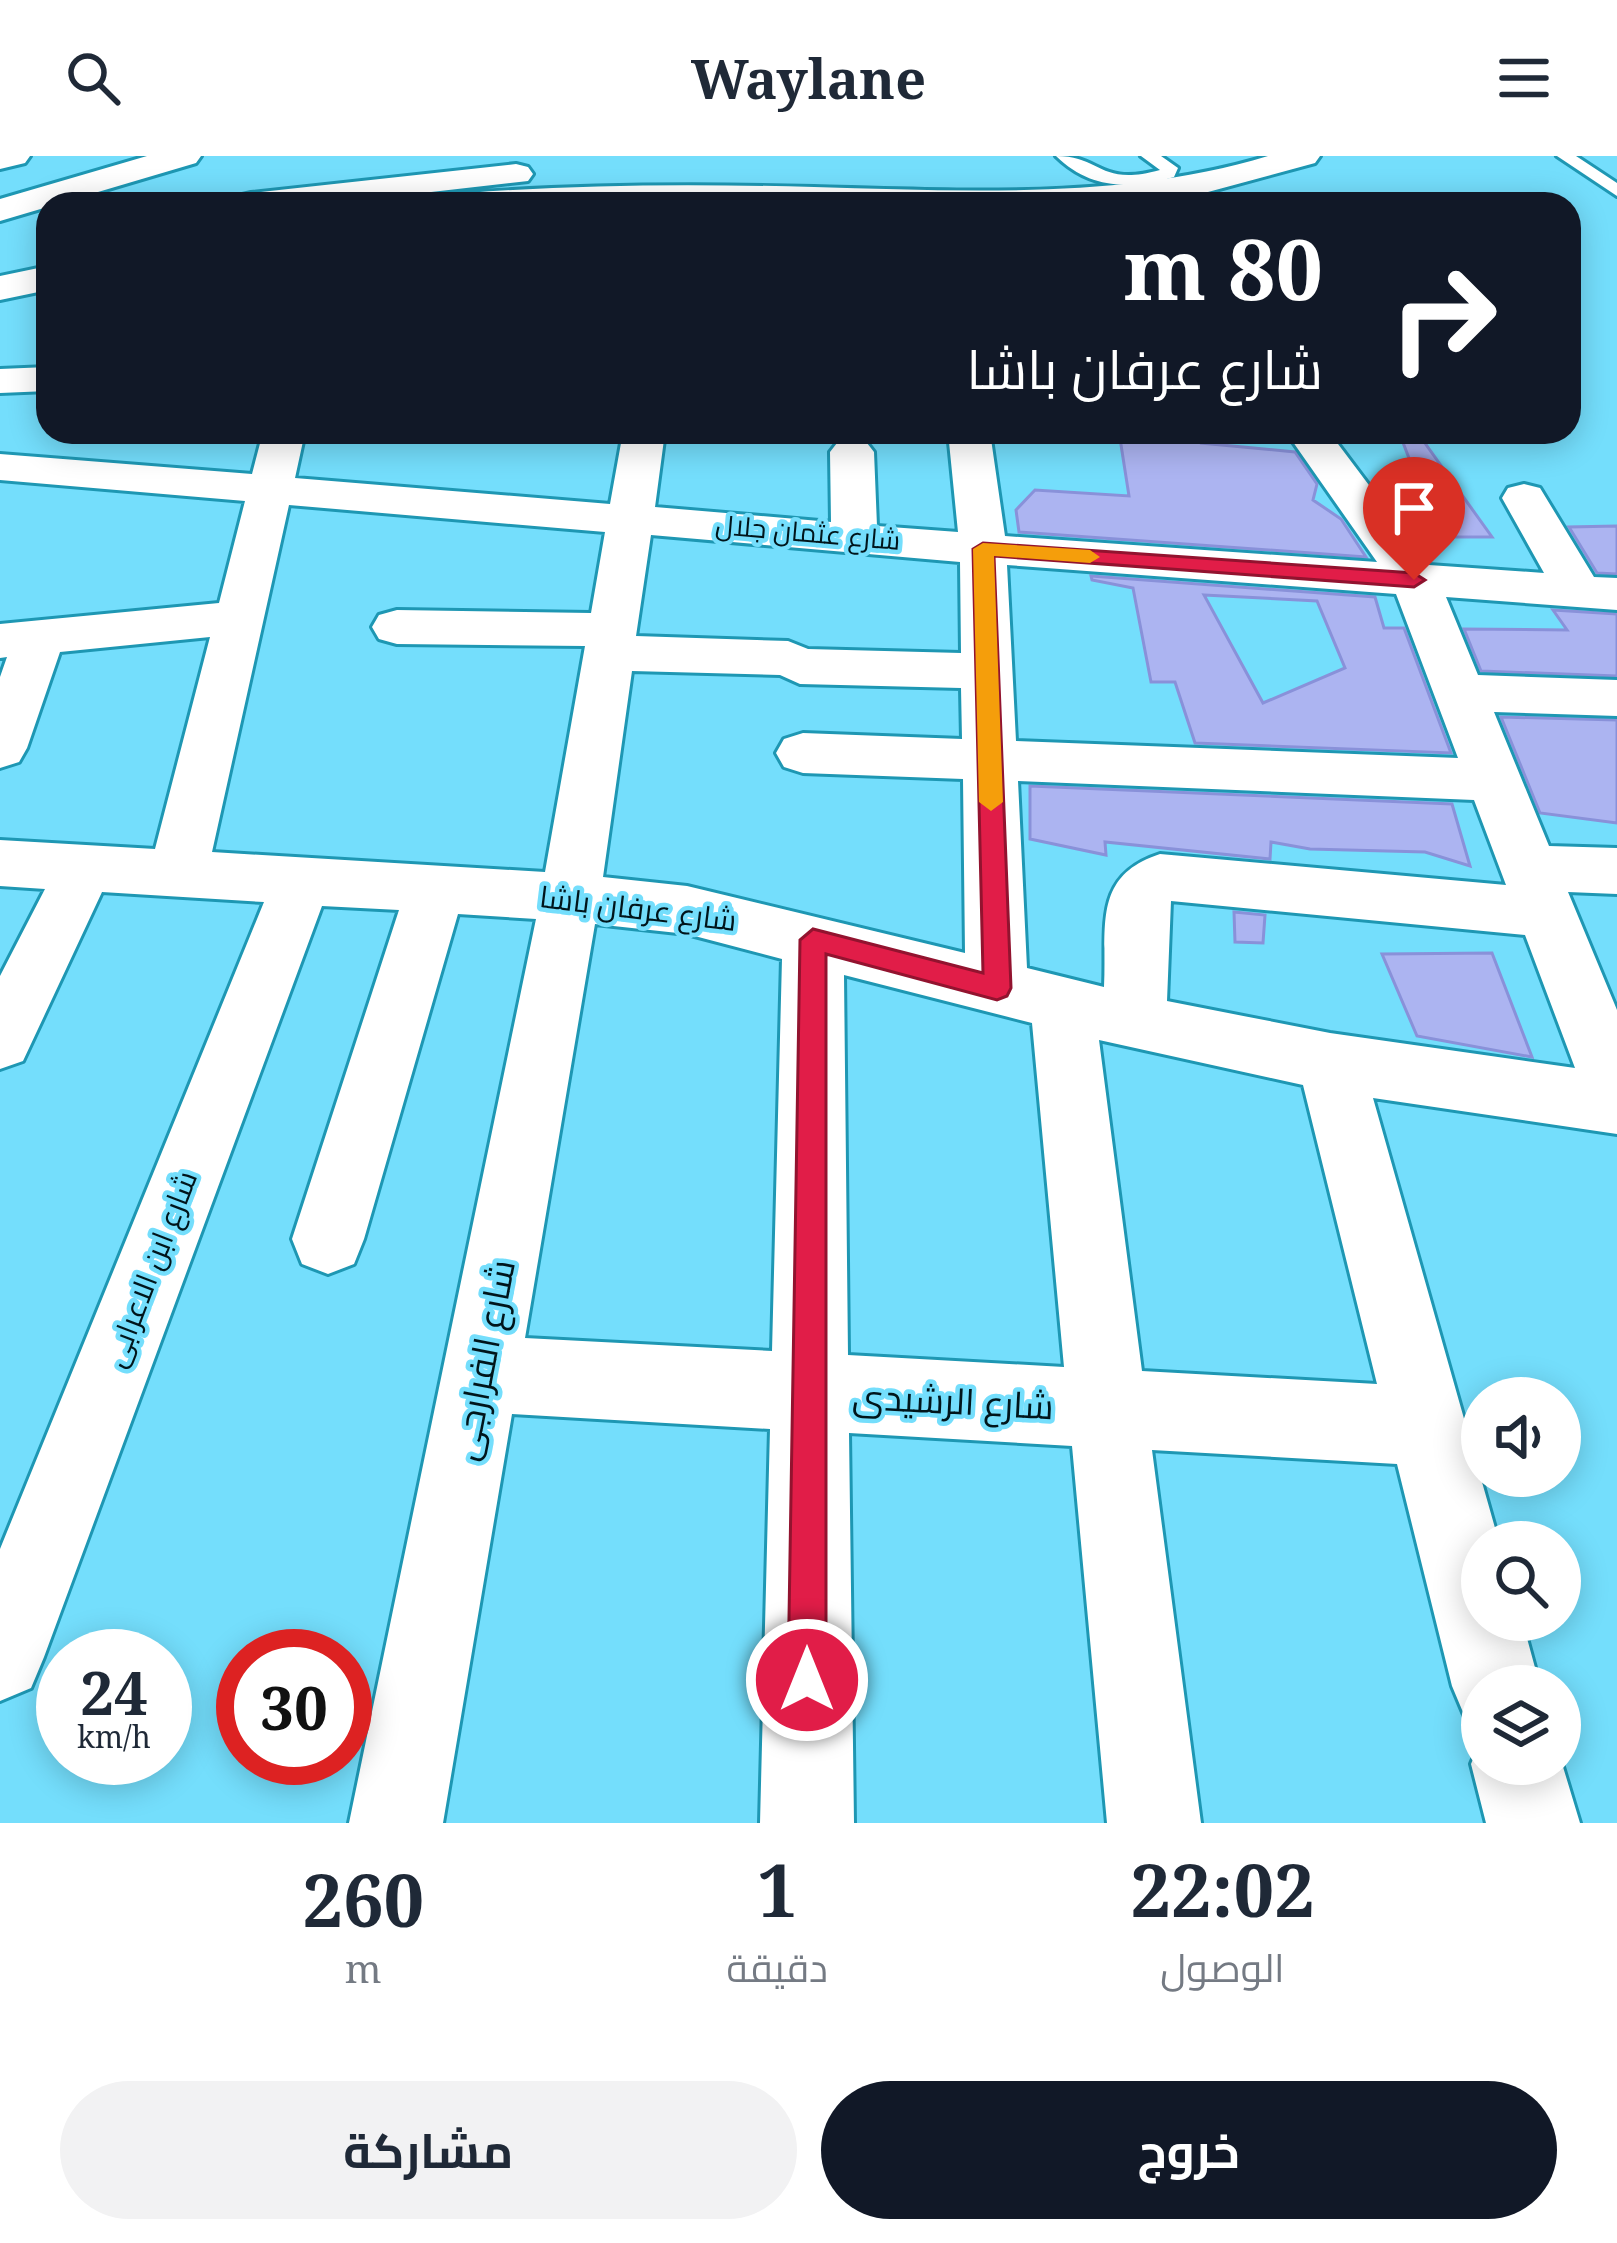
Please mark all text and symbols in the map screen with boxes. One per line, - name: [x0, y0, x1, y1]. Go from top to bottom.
- text: Waylane: [691, 41, 926, 115]
- icon: search: [60, 45, 126, 111]
- icon: menu: [1491, 45, 1557, 111]
- text: 80 m: [1123, 210, 1323, 325]
- icon: right: [1365, 240, 1521, 396]
- text: شارع عرفان باشا: [967, 331, 1323, 405]
- pin: [1363, 457, 1465, 580]
- icon: arrive: [1381, 475, 1447, 541]
- street label: شارع عثمان جلال: [714, 505, 902, 559]
- street label: شارع عرفان باشا: [537, 875, 739, 941]
- street label: شارع ابن الاعرابى: [93, 1164, 207, 1373]
- street label: شارع الفرارجى: [439, 1255, 527, 1465]
- street label: شارع الرشيدى: [851, 1371, 1055, 1431]
- map controls: [1461, 1377, 1581, 1785]
- button: sound: [1461, 1377, 1581, 1497]
- button: search: [1461, 1521, 1581, 1641]
- position arrow: [744, 1617, 870, 1743]
- speed limit sign: 30: [216, 1629, 372, 1785]
- text: 24: [80, 1651, 148, 1733]
- button: layers: [1461, 1665, 1581, 1785]
- text: km/h: [77, 1716, 151, 1757]
- text: 1: [757, 1840, 798, 1938]
- text: 22:02: [1130, 1840, 1315, 1938]
- text: 260: [302, 1850, 424, 1948]
- text: دقيقة: [727, 1940, 828, 1993]
- text: الوصول: [1160, 1940, 1285, 1993]
- text: m: [345, 1941, 382, 1994]
- button: مشاركة: [60, 2081, 797, 2219]
- button: خروج: [821, 2081, 1557, 2219]

